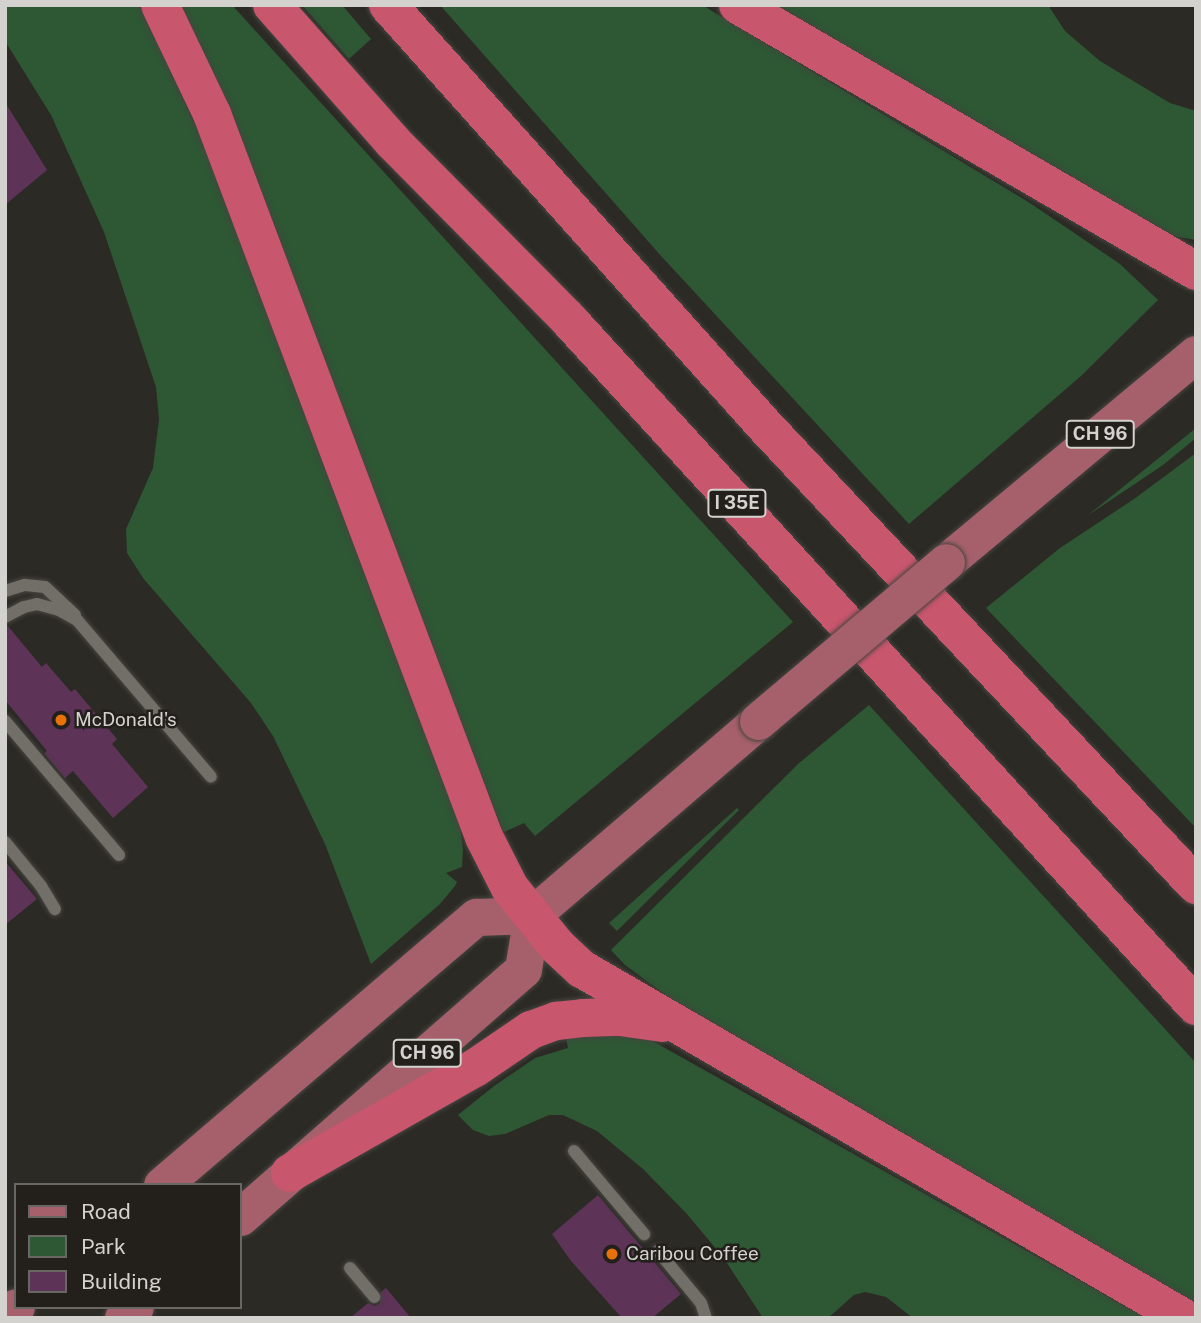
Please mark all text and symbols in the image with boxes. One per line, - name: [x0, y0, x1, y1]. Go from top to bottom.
- road number: CH 96: [1065, 420, 1135, 448]
- road number: I 35E: [707, 489, 767, 518]
- place label: McDonald's: [75, 709, 177, 731]
- marker: McDonald's: [53, 712, 69, 728]
- road number: CH 96: [392, 1038, 462, 1068]
- legend: [14, 1183, 242, 1309]
- text: Road: [81, 1199, 131, 1224]
- text: Park: [81, 1234, 126, 1259]
- place label: Caribou Coffee: [626, 1243, 759, 1265]
- marker: Caribou Coffee: [604, 1246, 620, 1262]
- text: Building: [81, 1269, 162, 1294]

